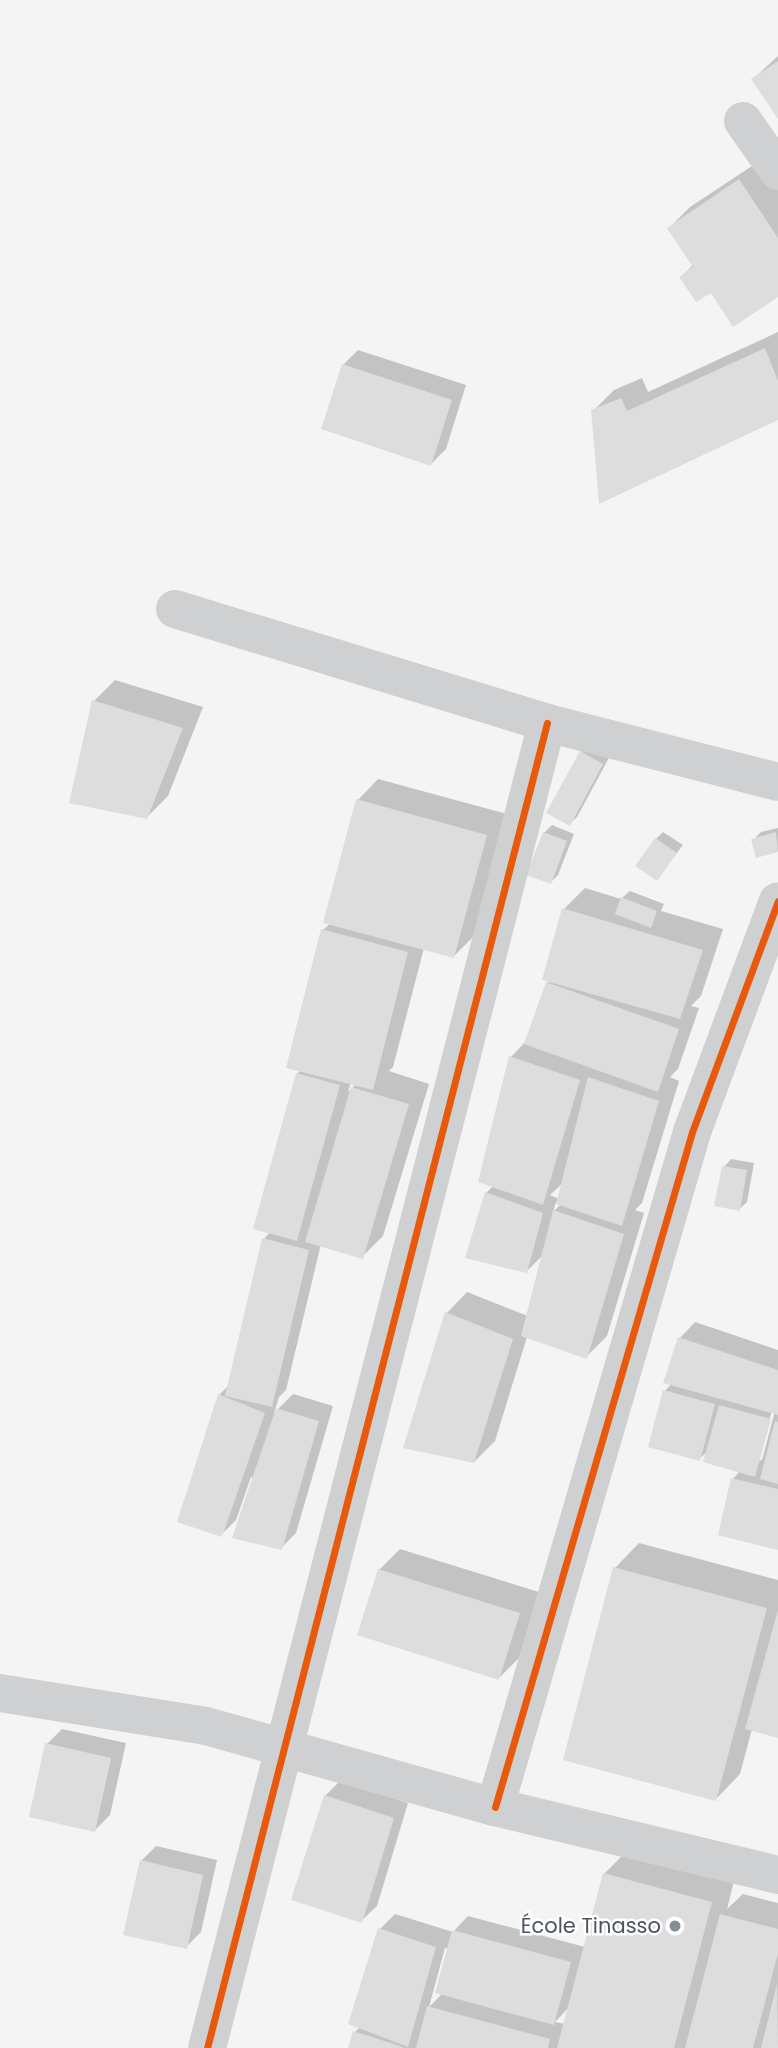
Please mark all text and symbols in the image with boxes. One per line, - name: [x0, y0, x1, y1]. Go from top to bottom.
- place label: École Tinasso: [521, 1913, 661, 1939]
- marker: École Tinasso: [667, 1918, 683, 1934]

